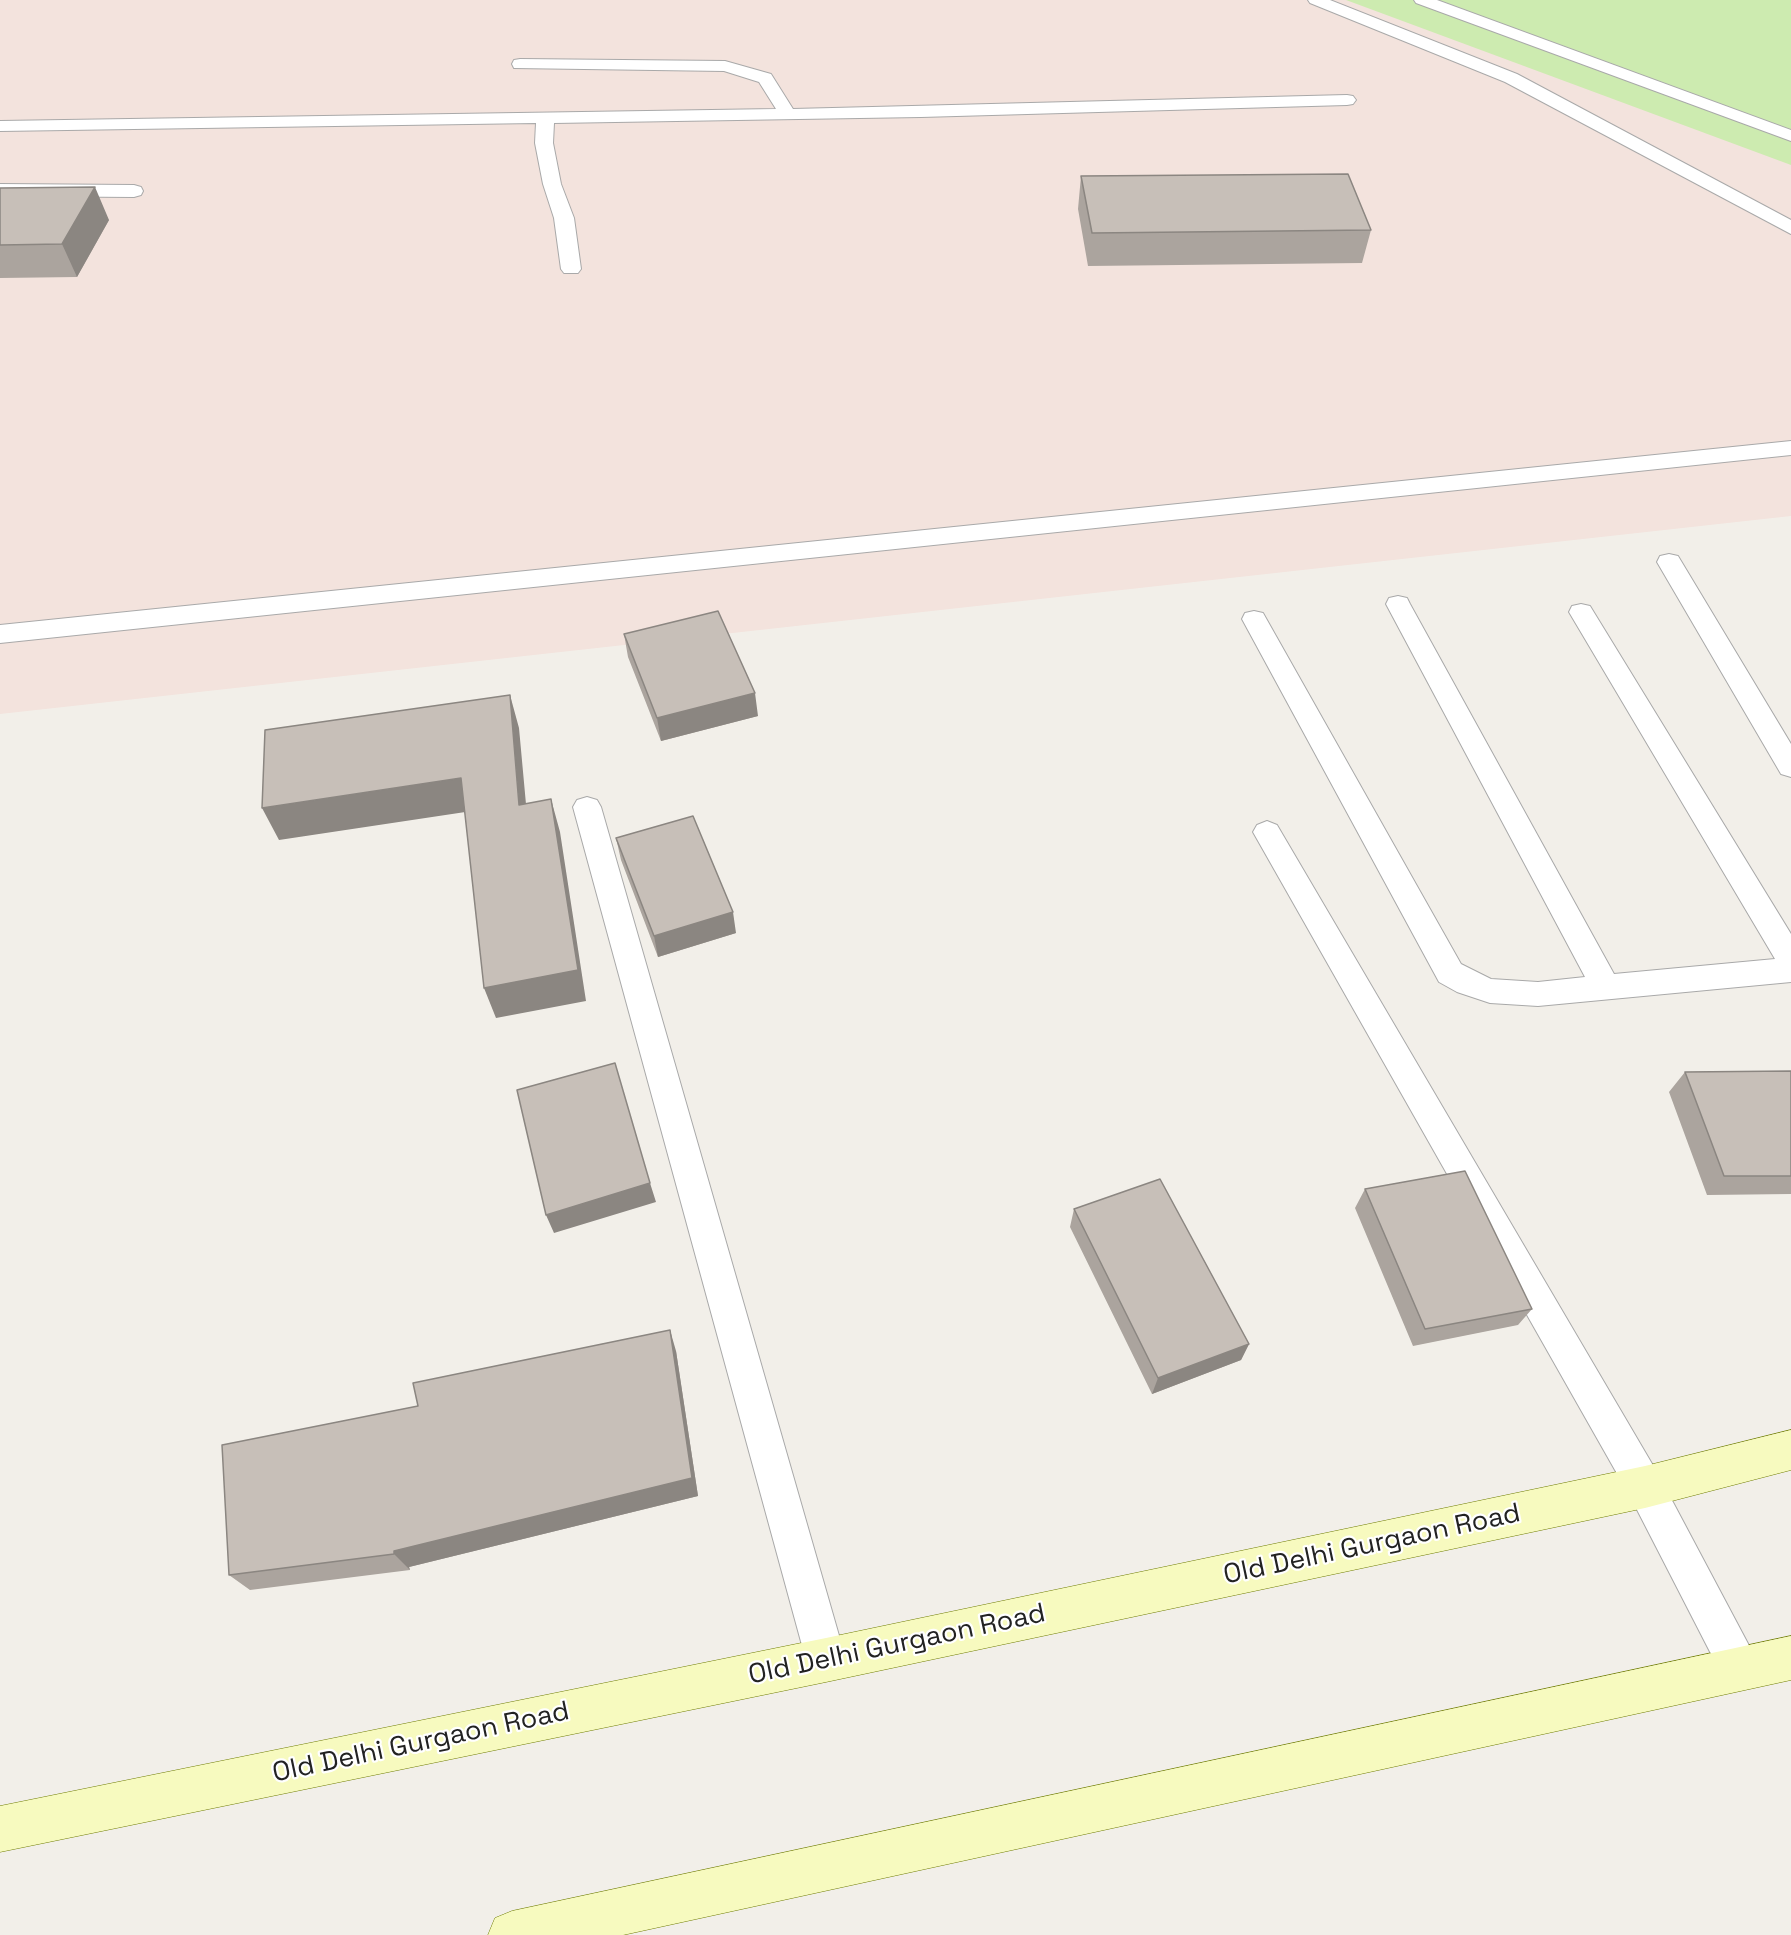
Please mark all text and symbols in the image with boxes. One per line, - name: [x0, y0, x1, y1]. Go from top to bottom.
- street label: Old Delhi Gurgaon Road: [1221, 1498, 1523, 1592]
- street label: Old Delhi Gurgaon Road: [746, 1598, 1048, 1692]
- street label: Old Delhi Gurgaon Road: [270, 1696, 572, 1790]

